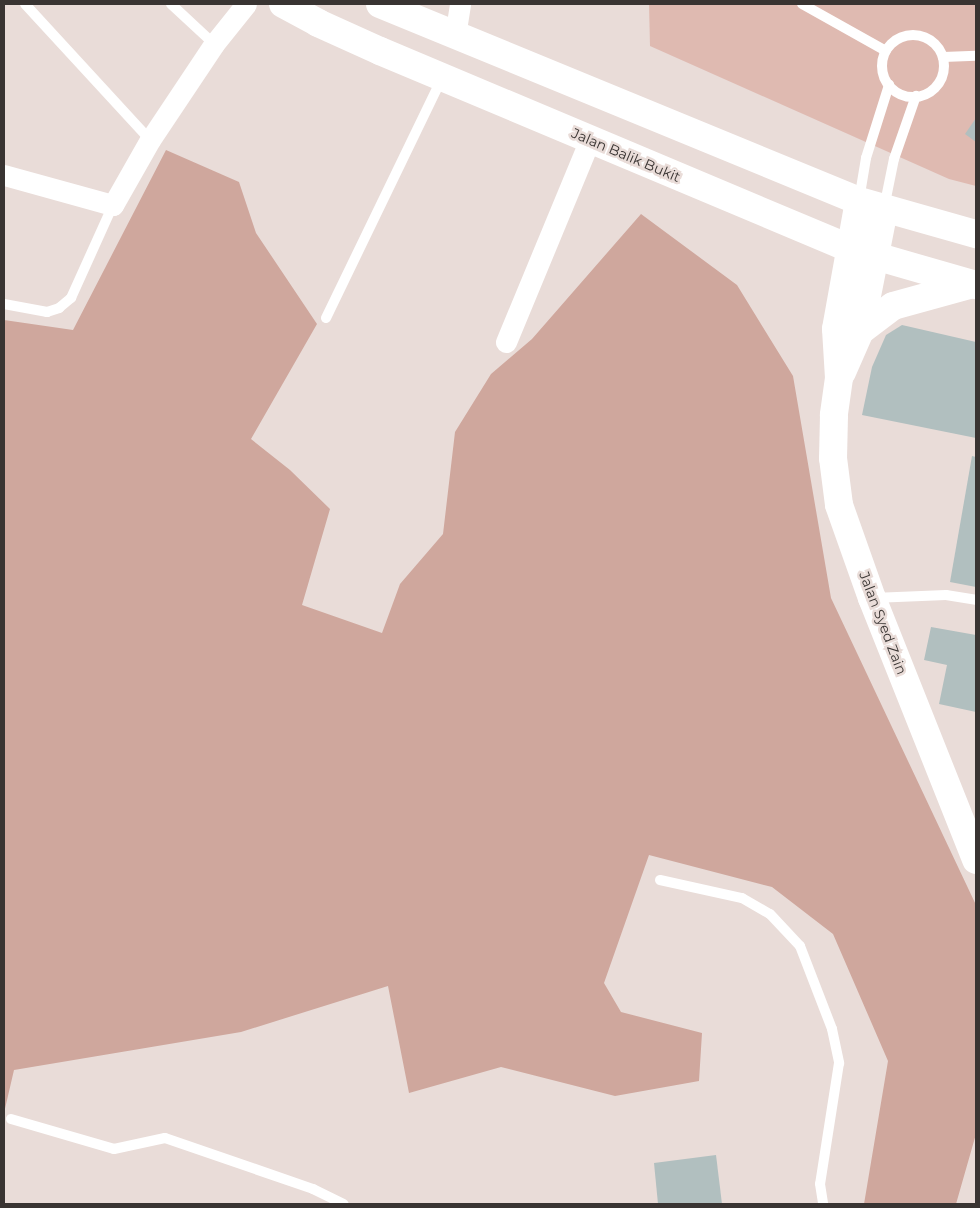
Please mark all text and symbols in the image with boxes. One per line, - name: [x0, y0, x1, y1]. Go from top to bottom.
- street label: Jalan Balik Bukit: [569, 125, 683, 185]
- street label: Jalan Syed Zain: [856, 569, 910, 677]

